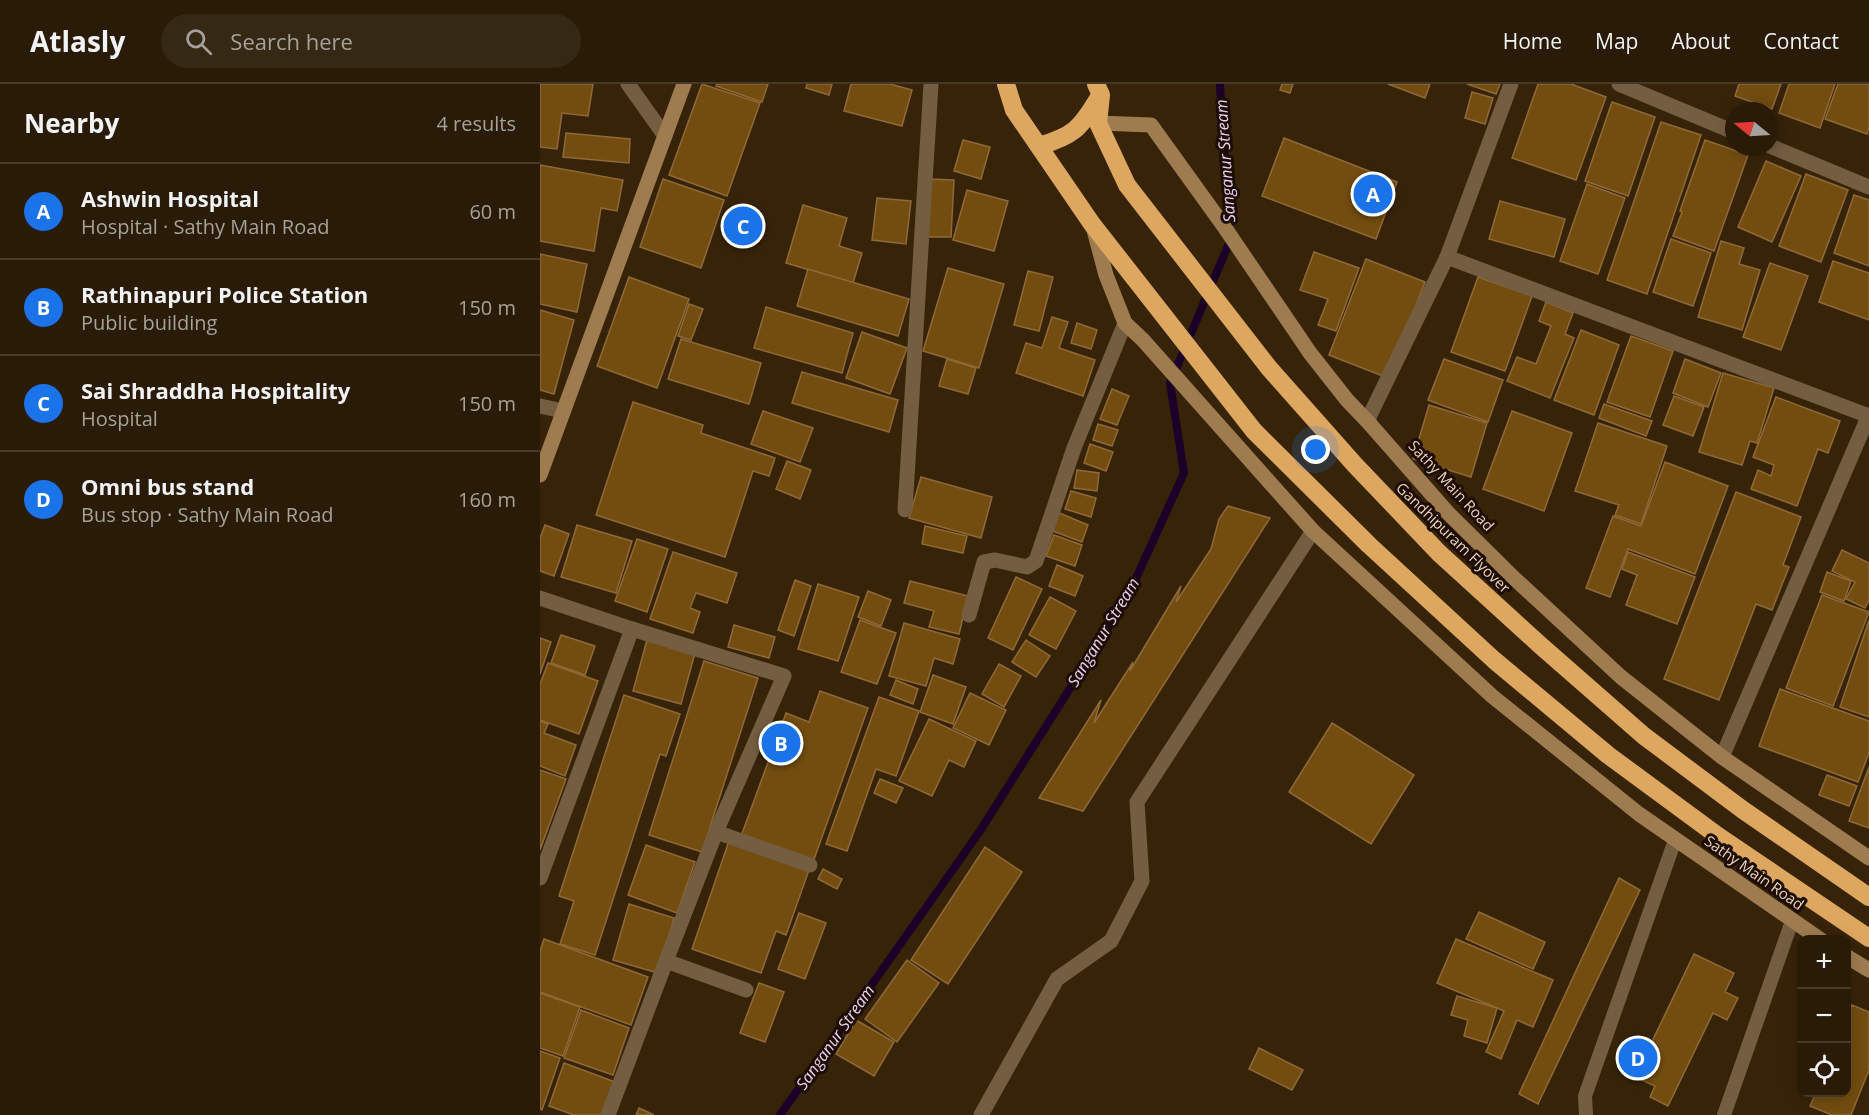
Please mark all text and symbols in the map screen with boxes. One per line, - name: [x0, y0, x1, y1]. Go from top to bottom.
- search box: [161, 14, 581, 68]
- text: Atlasly: [30, 22, 125, 60]
- icon: search: [182, 25, 215, 58]
- text: Search here: [230, 26, 353, 56]
- text: Home: [1503, 27, 1562, 55]
- text: Map: [1595, 27, 1638, 55]
- text: About: [1671, 27, 1731, 55]
- text: Contact: [1764, 27, 1839, 55]
- water label: Sanganur Stream: [1210, 99, 1240, 223]
- north arrow: [1725, 102, 1779, 156]
- text: Nearby: [24, 105, 119, 141]
- text: 4 results: [436, 110, 516, 137]
- pin: A: [1354, 172, 1392, 216]
- text: Ashwin Hospital: [81, 183, 259, 213]
- text: A: [37, 198, 50, 225]
- text: 60 m: [469, 198, 516, 225]
- pin: C: [724, 204, 762, 248]
- text: Hospital · Sathy Main Road: [81, 213, 330, 240]
- text: Rathinapuri Police Station: [81, 279, 368, 309]
- text: B: [37, 294, 50, 321]
- text: 150 m: [458, 294, 516, 321]
- text: Public building: [81, 309, 217, 336]
- text: Sai Shraddha Hospitality: [81, 375, 350, 405]
- text: C: [37, 390, 50, 417]
- text: 150 m: [458, 390, 516, 417]
- text: Hospital: [81, 405, 158, 432]
- your location: [1301, 435, 1330, 464]
- street label: Sathy Main Road: [1405, 436, 1499, 535]
- text: Omni bus stand: [81, 471, 254, 501]
- street label: Gandhipuram Flyover: [1392, 478, 1515, 597]
- text: D: [36, 486, 51, 513]
- text: 160 m: [458, 486, 516, 513]
- text: Bus stop · Sathy Main Road: [81, 501, 334, 528]
- water label: Sanganur Stream: [1062, 573, 1144, 690]
- pin: B: [762, 720, 800, 766]
- street label: Sathy Main Road: [1701, 830, 1808, 914]
- map controls: [1797, 935, 1851, 1097]
- button: +: [1797, 935, 1851, 989]
- water label: Sanganur Stream: [791, 980, 879, 1094]
- button: −: [1797, 989, 1851, 1043]
- pin: D: [1618, 1036, 1658, 1080]
- button: locate: [1797, 1043, 1851, 1097]

